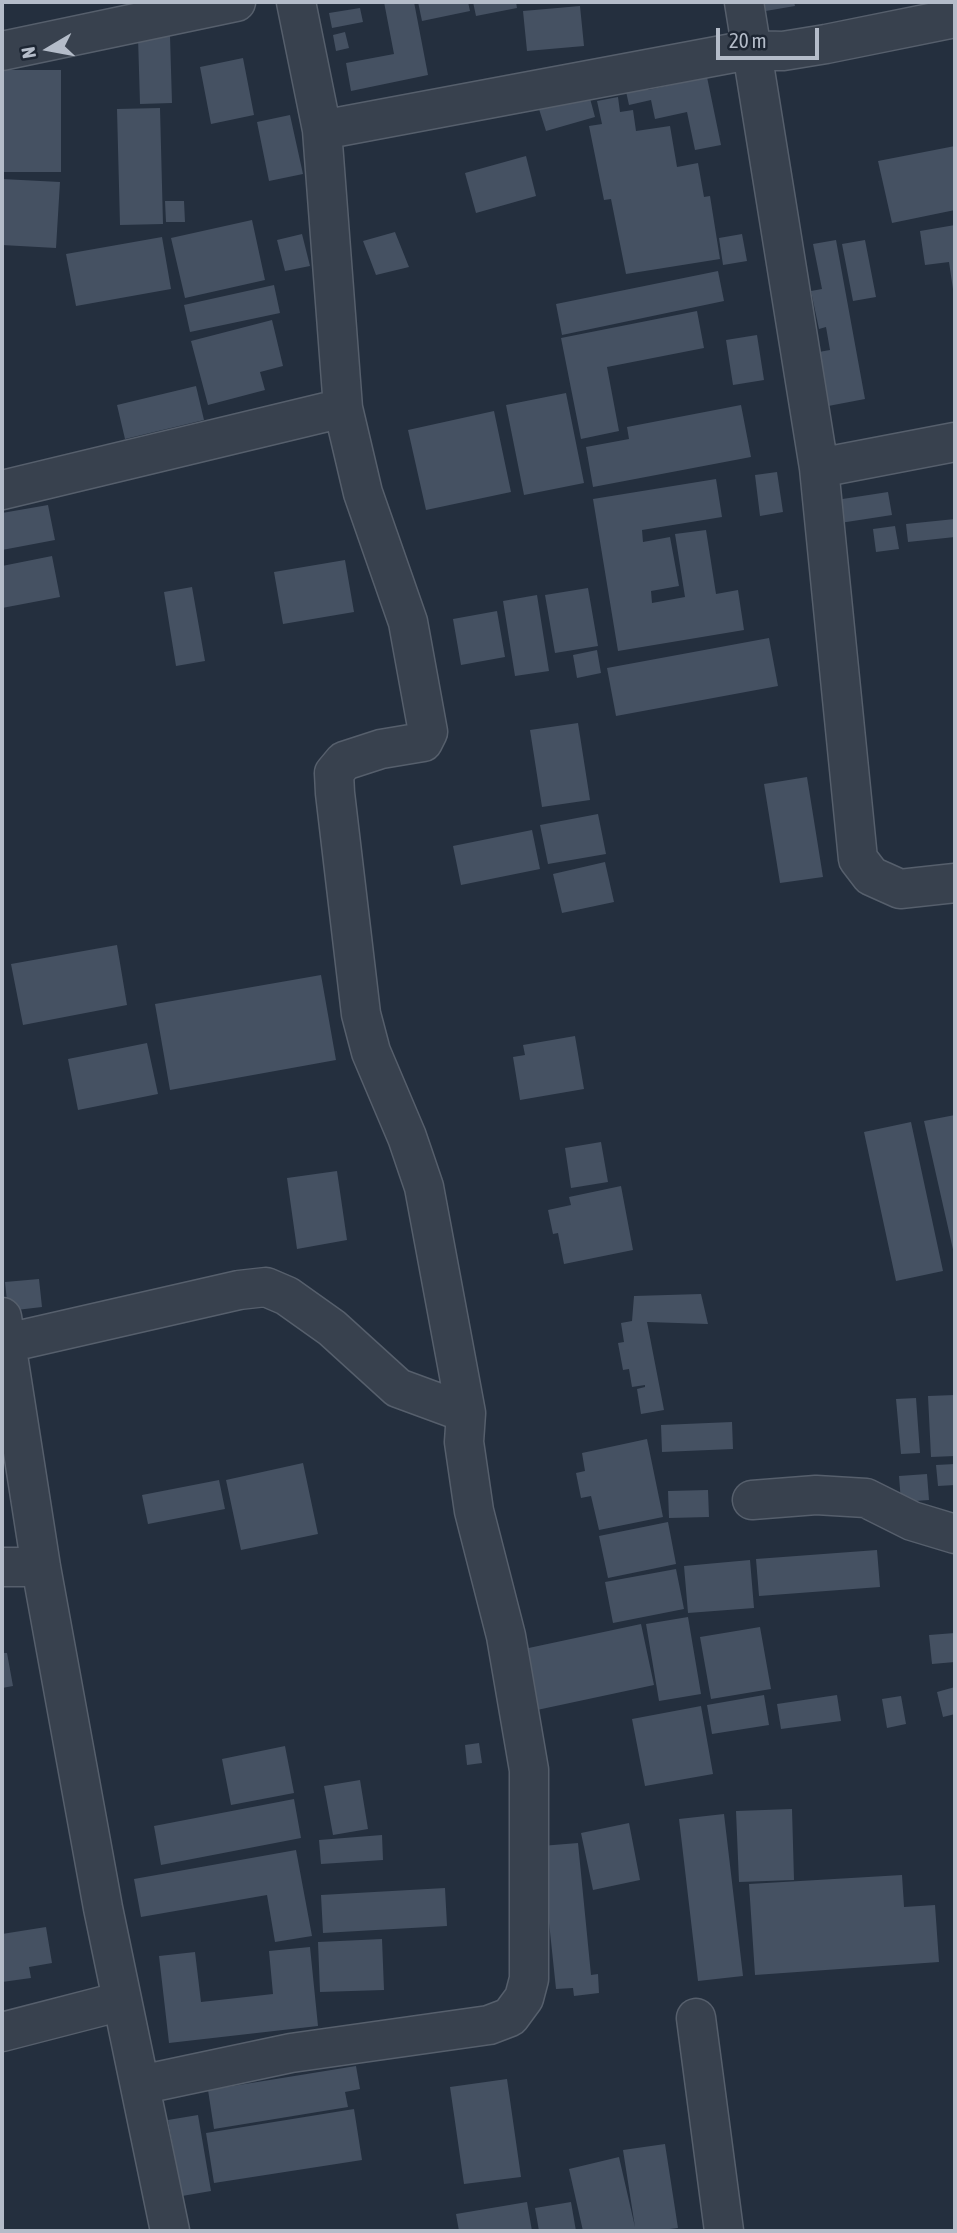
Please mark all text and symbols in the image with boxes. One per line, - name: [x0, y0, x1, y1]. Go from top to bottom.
- north arrow: [14, 14, 84, 84]
- scale bar: [719, 14, 822, 58]
- text: 20 m: [729, 28, 767, 52]
- text: N: [17, 45, 40, 60]

